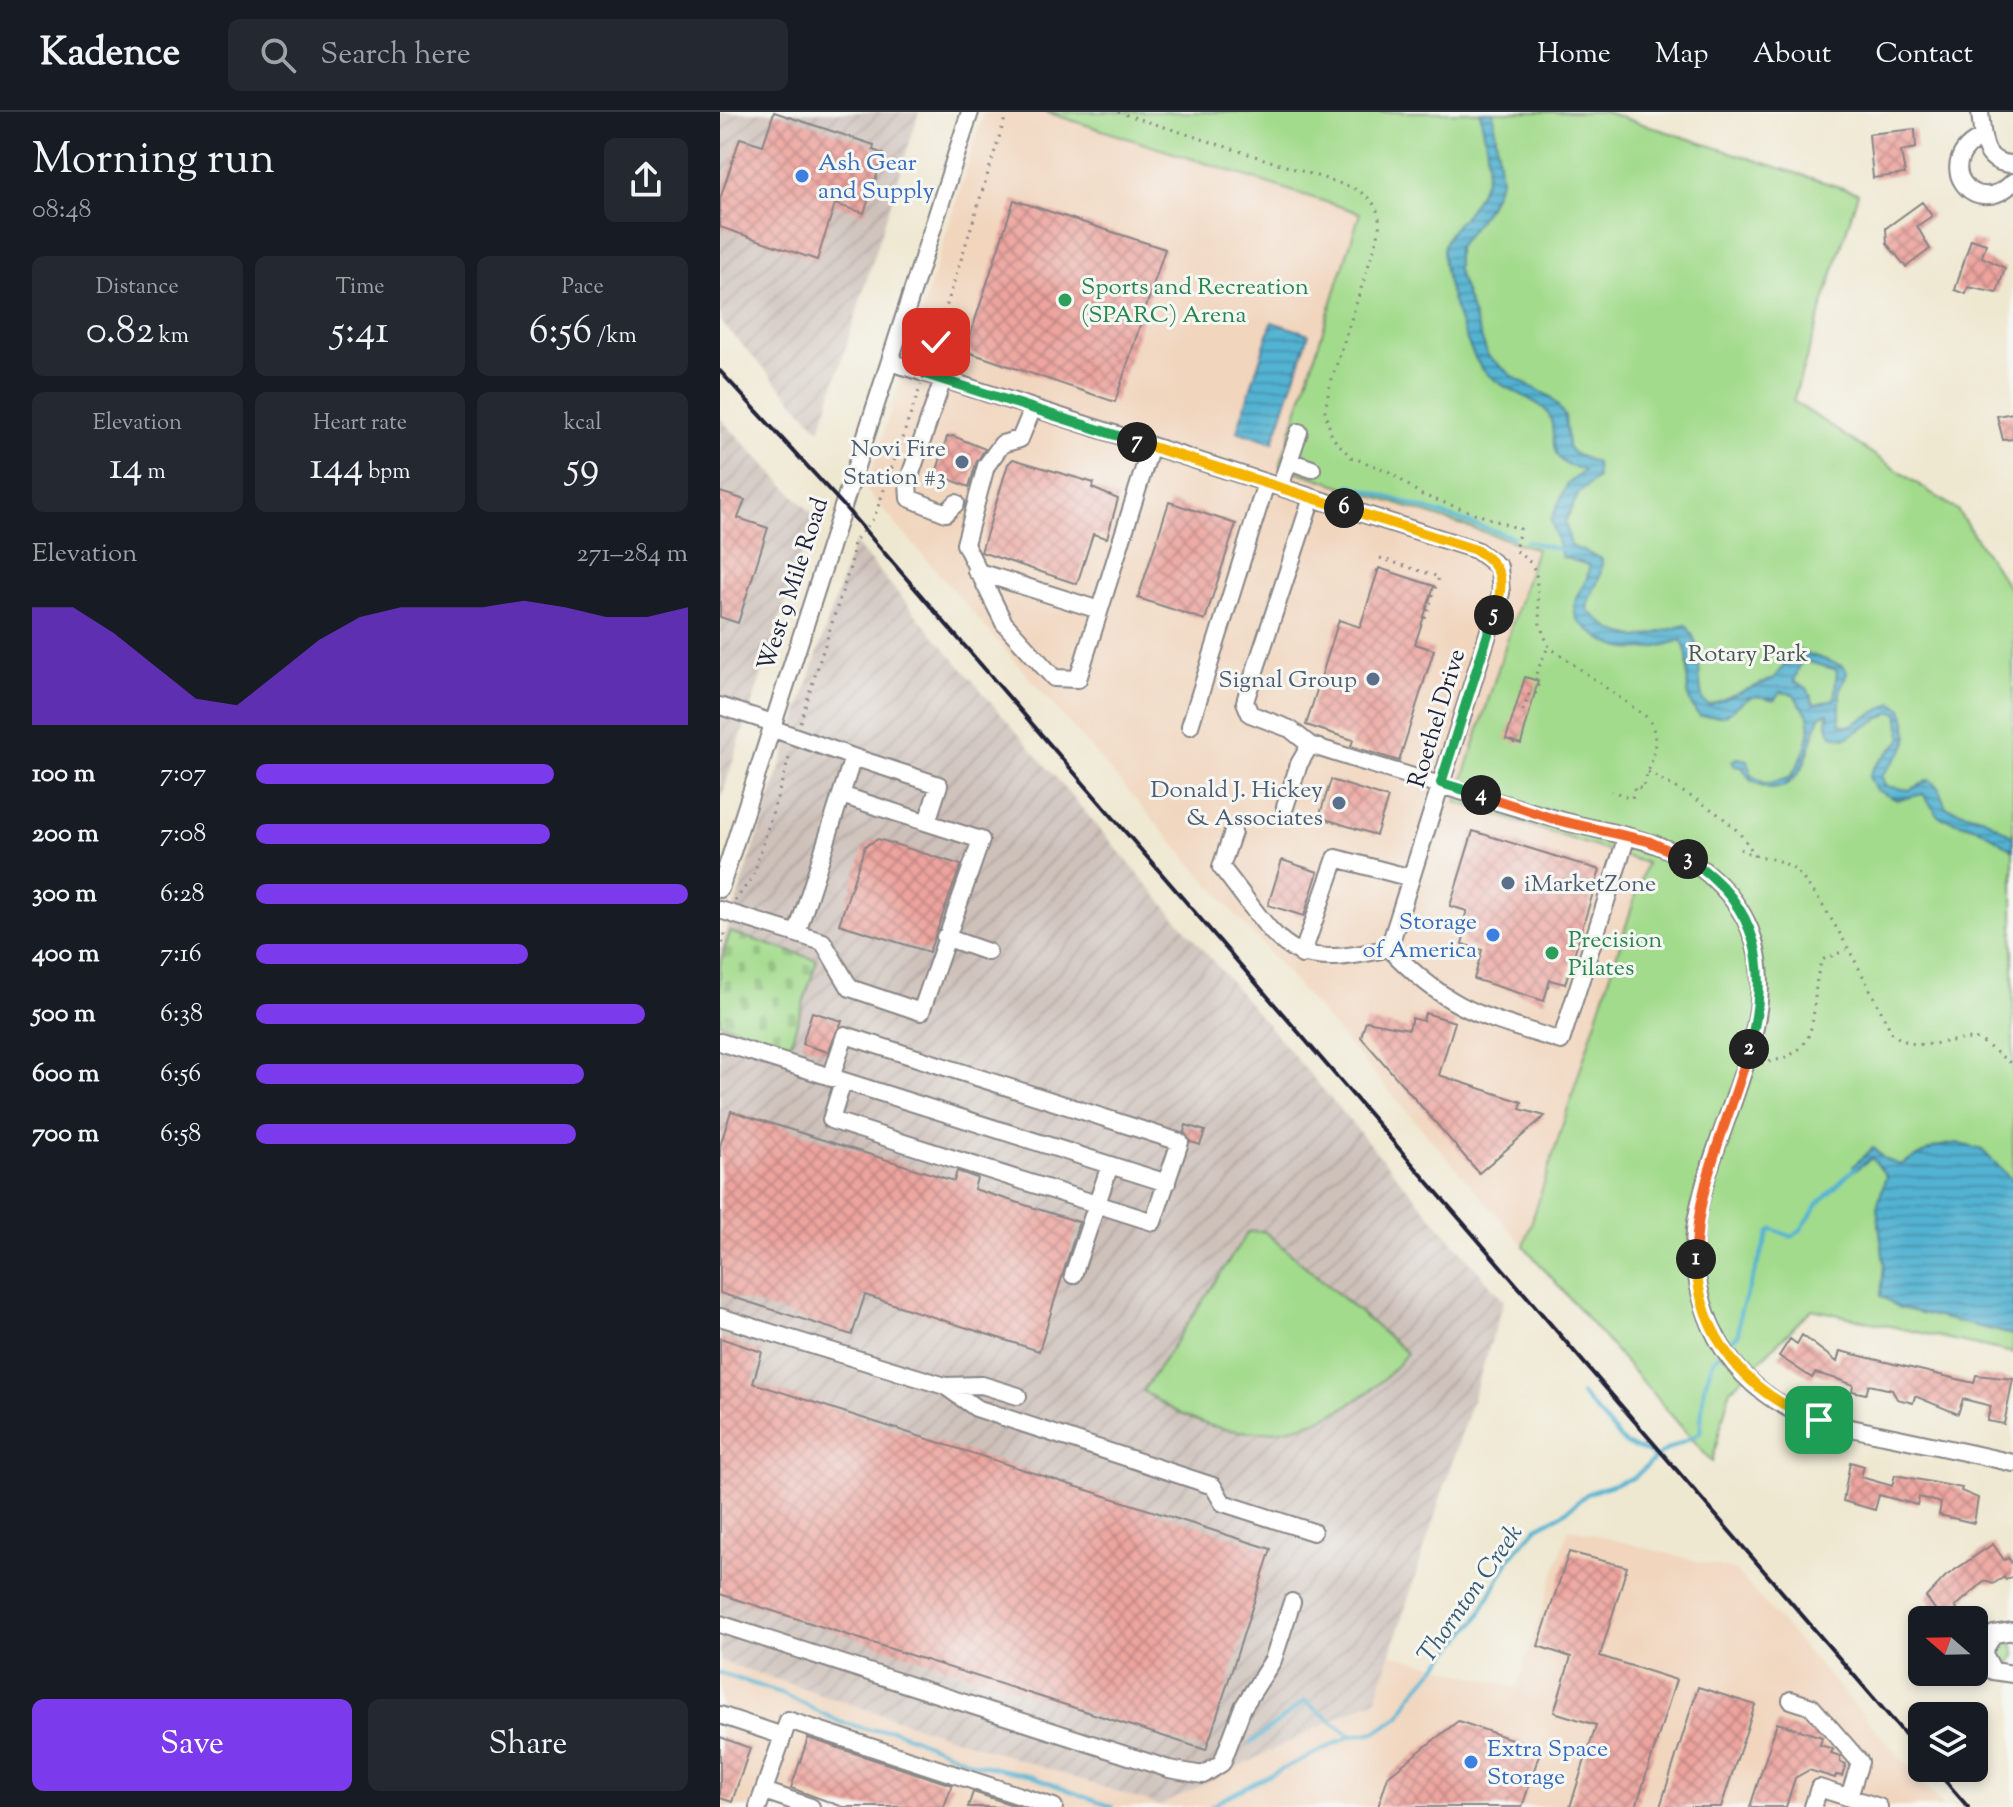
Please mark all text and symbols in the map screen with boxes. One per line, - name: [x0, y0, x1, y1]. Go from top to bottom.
- search box: [228, 19, 788, 91]
- text: Kadence: [40, 28, 180, 82]
- icon: search: [256, 33, 300, 77]
- text: Search here: [320, 34, 471, 77]
- text: Home: [1537, 35, 1611, 75]
- text: Map: [1655, 35, 1709, 75]
- text: About: [1753, 35, 1831, 75]
- text: Contact: [1875, 35, 1973, 75]
- text: Morning run: [32, 130, 275, 193]
- button: share: [604, 138, 688, 222]
- place label: Ash Gear and Supply: [818, 147, 935, 209]
- marker: Ash Gear and Supply: [793, 167, 811, 185]
- text: 08:48: [32, 192, 92, 229]
- place label: Sports and Recreation (SPARC) Arena: [1081, 271, 1309, 333]
- text: Distance: [96, 272, 179, 304]
- text: Time: [336, 272, 384, 304]
- text: Pace: [562, 272, 604, 304]
- marker: Sports and Recreation (SPARC) Arena: [1056, 291, 1074, 309]
- text: 0.82: [86, 304, 154, 361]
- text: 5:41: [331, 304, 389, 361]
- text: 6:56: [529, 304, 592, 361]
- pin: [902, 308, 970, 376]
- icon: check: [914, 320, 958, 364]
- text: km: [154, 321, 189, 353]
- text: /km: [592, 321, 637, 353]
- text: Elevation: [93, 408, 182, 440]
- text: Heart rate: [313, 408, 407, 440]
- text: kcal: [564, 408, 602, 440]
- pin: 7: [1117, 422, 1157, 462]
- text: 7: [1131, 426, 1143, 458]
- place label: Novi Fire Station #3: [843, 433, 946, 495]
- text: 14: [109, 440, 143, 497]
- text: 144: [310, 440, 364, 497]
- text: 59: [566, 440, 599, 497]
- marker: Novi Fire Station #3: [953, 453, 971, 471]
- text: m: [143, 457, 166, 489]
- text: bpm: [364, 457, 410, 489]
- pin: 6: [1324, 488, 1364, 528]
- text: 6: [1339, 492, 1349, 524]
- street label: West 9 Mile Road: [750, 493, 838, 676]
- text: Elevation: [32, 536, 137, 573]
- text: 271–284 m: [576, 536, 688, 573]
- pin: 5: [1474, 595, 1514, 635]
- text: 5: [1490, 599, 1498, 631]
- park label: Rotary Park: [1688, 638, 1808, 672]
- street label: Roethel Drive: [1401, 645, 1475, 792]
- place label: Signal Group: [1218, 664, 1357, 698]
- marker: Signal Group: [1364, 670, 1382, 688]
- text: 100 m: [32, 756, 95, 793]
- text: 7:07: [160, 756, 206, 793]
- place label: Donald J. Hickey & Associates: [1151, 774, 1323, 836]
- pin: 4: [1461, 775, 1501, 815]
- text: 4: [1475, 779, 1487, 811]
- marker: Donald J. Hickey & Associates: [1330, 794, 1348, 812]
- text: 200 m: [32, 816, 99, 853]
- text: 7:08: [160, 816, 206, 853]
- pin: 3: [1668, 839, 1708, 879]
- text: 3: [1684, 843, 1692, 875]
- place label: iMarketZone: [1524, 868, 1656, 902]
- marker: iMarketZone: [1499, 874, 1517, 892]
- text: 300 m: [32, 876, 97, 913]
- text: 6:28: [160, 876, 205, 913]
- place label: Storage of America: [1363, 906, 1477, 968]
- place label: Precision Pilates: [1568, 924, 1663, 986]
- marker: Storage of America: [1484, 926, 1502, 944]
- text: 400 m: [32, 936, 99, 973]
- text: 7:16: [160, 936, 202, 973]
- marker: Precision Pilates: [1543, 944, 1561, 962]
- text: 500 m: [32, 996, 95, 1033]
- text: 6:38: [160, 996, 203, 1033]
- pin: 2: [1729, 1029, 1769, 1069]
- text: 2: [1744, 1033, 1754, 1065]
- text: 600 m: [32, 1056, 99, 1093]
- text: 6:56: [160, 1056, 201, 1093]
- text: 700 m: [32, 1116, 99, 1153]
- text: 6:58: [160, 1116, 201, 1153]
- pin: 1: [1676, 1239, 1716, 1279]
- text: 1: [1692, 1243, 1700, 1275]
- pin: [1785, 1386, 1853, 1454]
- icon: arrive: [1797, 1398, 1841, 1442]
- water label: Thornton Creek: [1409, 1517, 1533, 1672]
- north arrow: [1908, 1606, 1988, 1686]
- map controls: [1908, 1606, 1988, 1782]
- button: Save: [32, 1699, 352, 1791]
- button: Share: [368, 1699, 688, 1791]
- button: layers: [1908, 1702, 1988, 1782]
- place label: Extra Space Storage: [1487, 1733, 1608, 1795]
- marker: Extra Space Storage: [1462, 1753, 1480, 1771]

